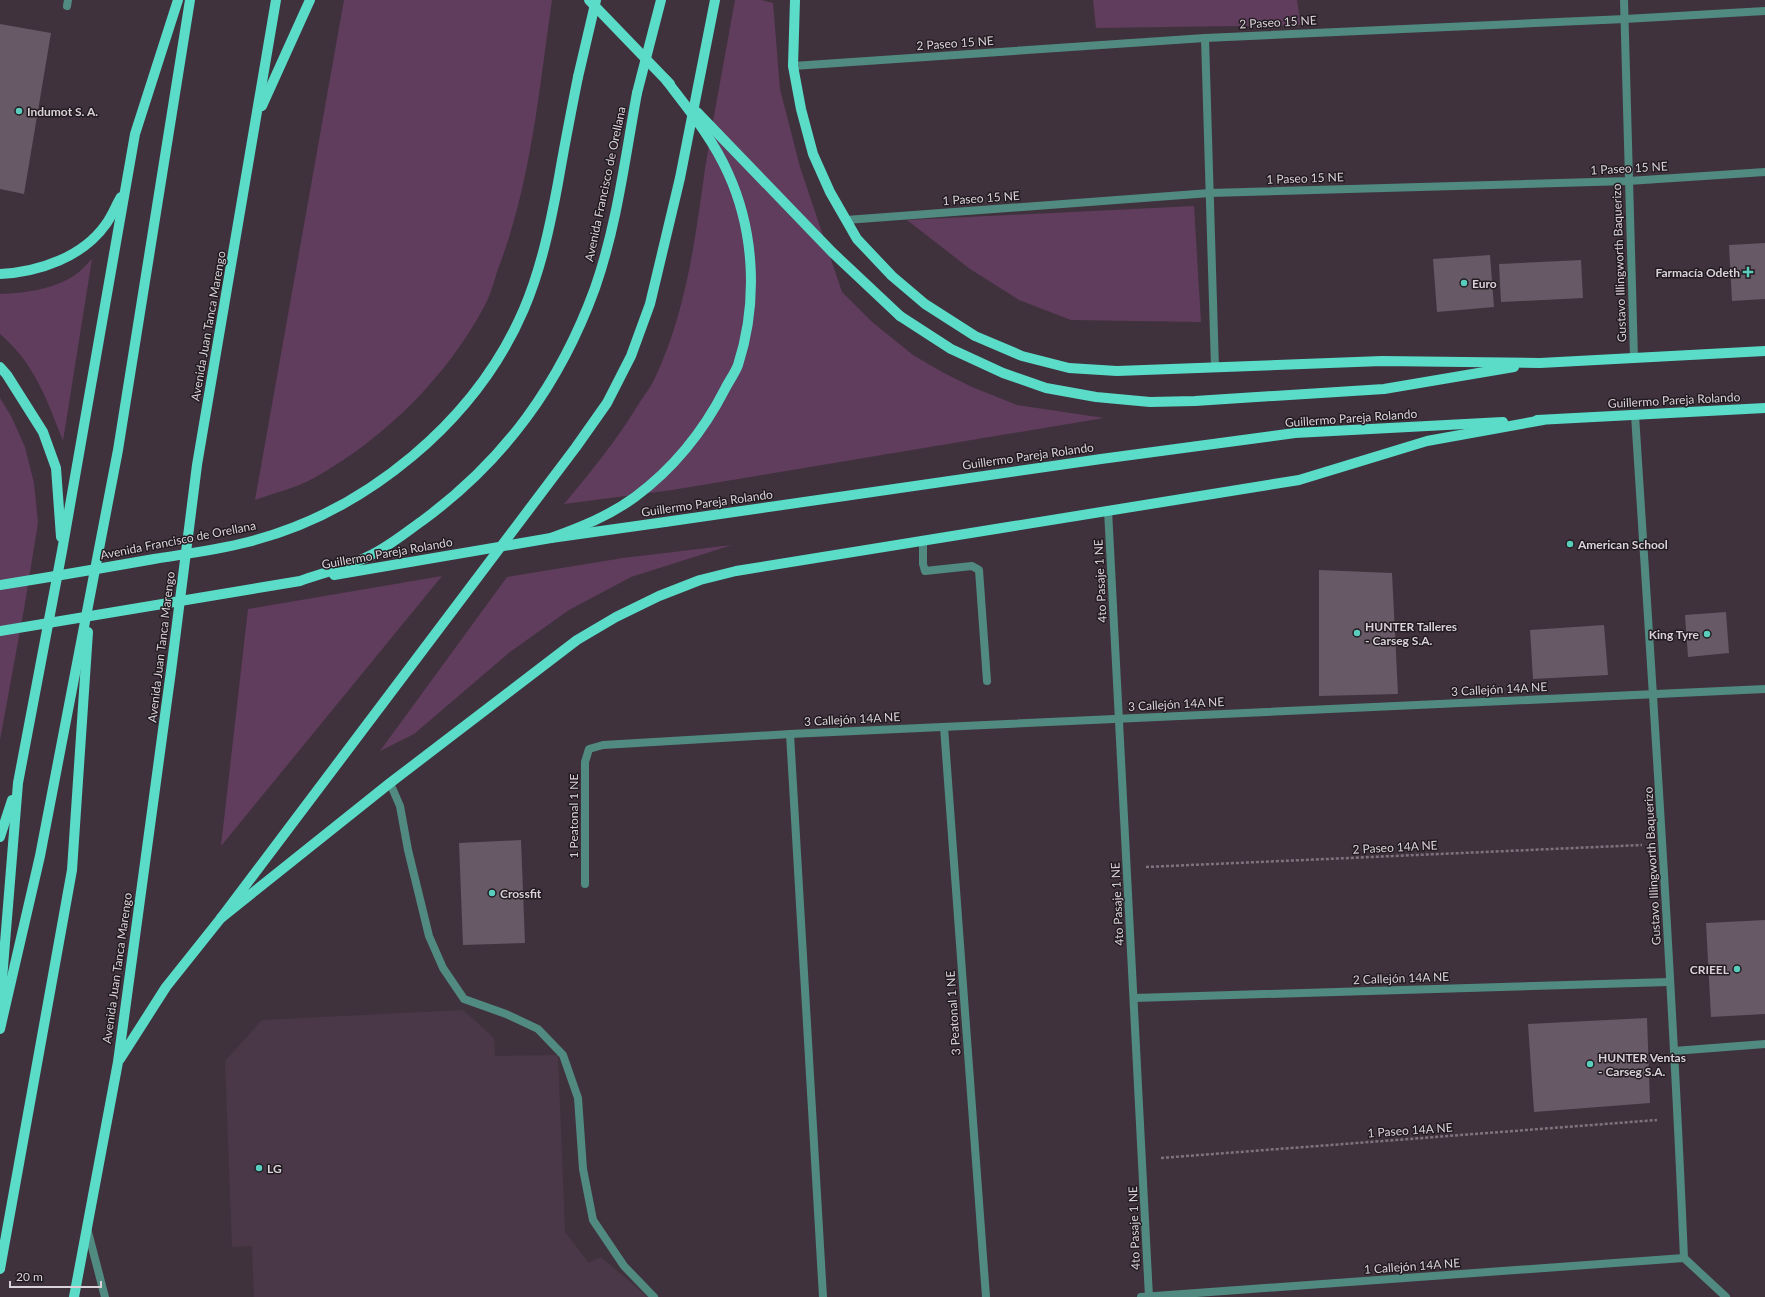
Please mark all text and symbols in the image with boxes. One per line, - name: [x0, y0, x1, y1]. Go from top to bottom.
- street label: 2 Paseo 15 NE: [1239, 12, 1317, 32]
- street label: 2 Paseo 15 NE: [916, 33, 994, 53]
- place label: Indumot S. A.: [27, 104, 98, 119]
- street label: Avenida Francisco de Orellana: [581, 105, 629, 263]
- marker: Indumot S. A.: [14, 106, 24, 116]
- street label: 1 Paseo 15 NE: [1590, 158, 1668, 178]
- street label: 1 Paseo 15 NE: [1266, 169, 1344, 187]
- street label: Gustavo Illingworth Baquerizo: [1609, 183, 1629, 343]
- street label: 1 Paseo 15 NE: [942, 188, 1020, 208]
- street label: Avenida Juan Tanca Marengo: [187, 250, 229, 402]
- place label: Farmacía Odeth: [1655, 265, 1740, 280]
- marker: Farmacía Odeth: [1743, 267, 1753, 277]
- place label: Euro: [1472, 276, 1497, 291]
- marker: Euro: [1459, 278, 1469, 288]
- street label: Guillermo Pareja Rolando: [1607, 389, 1741, 411]
- street label: Guillermo Pareja Rolando: [1284, 406, 1418, 430]
- street label: Guillermo Pareja Rolando: [961, 439, 1095, 473]
- street label: Guillermo Pareja Rolando: [640, 486, 774, 520]
- street label: Avenida Francisco de Orellana: [99, 518, 257, 562]
- street label: Guillermo Pareja Rolando: [320, 534, 454, 572]
- place label: American School: [1577, 537, 1668, 552]
- street label: 4to Pasaje 1 NE: [1090, 539, 1110, 623]
- marker: American School: [1565, 539, 1575, 549]
- street label: Avenida Juan Tanca Marengo: [144, 570, 178, 723]
- place label: HUNTER Talleres - Carseg S.A.: [1365, 619, 1457, 648]
- place label: King Tyre: [1649, 627, 1700, 642]
- marker: HUNTER Talleres - Carseg S.A.: [1352, 628, 1362, 638]
- marker: King Tyre: [1702, 629, 1712, 639]
- street label: 3 Callejón 14A NE: [1451, 679, 1548, 699]
- street label: 3 Callejón 14A NE: [1128, 694, 1225, 714]
- street label: 3 Callejón 14A NE: [804, 709, 901, 729]
- street label: 1 Peatonal 1 NE: [566, 773, 581, 858]
- street label: Gustavo Illingworth Baquerizo: [1640, 786, 1664, 946]
- street label: 2 Paseo 14A NE: [1352, 837, 1438, 857]
- street label: 4to Pasaje 1 NE: [1107, 862, 1127, 946]
- place label: Crossfit: [500, 886, 542, 901]
- marker: Crossfit: [487, 888, 497, 898]
- street label: Avenida Juan Tanca Marengo: [99, 891, 135, 1044]
- place label: CRIEEL: [1690, 962, 1730, 977]
- marker: CRIEEL: [1732, 964, 1742, 974]
- street label: 2 Callejón 14A NE: [1353, 969, 1449, 987]
- street label: 3 Peatonal 1 NE: [943, 970, 963, 1056]
- place label: HUNTER Ventas - Carseg S.A.: [1598, 1050, 1686, 1079]
- marker: HUNTER Ventas - Carseg S.A.: [1585, 1059, 1595, 1069]
- street label: 1 Paseo 14A NE: [1367, 1120, 1453, 1140]
- place label: LG: [267, 1161, 282, 1176]
- marker: LG: [254, 1163, 264, 1173]
- street label: 4to Pasaje 1 NE: [1125, 1186, 1143, 1270]
- street label: 1 Callejón 14A NE: [1363, 1255, 1461, 1277]
- scale bar: [10, 1263, 101, 1289]
- text: 20 m: [16, 1269, 43, 1284]

